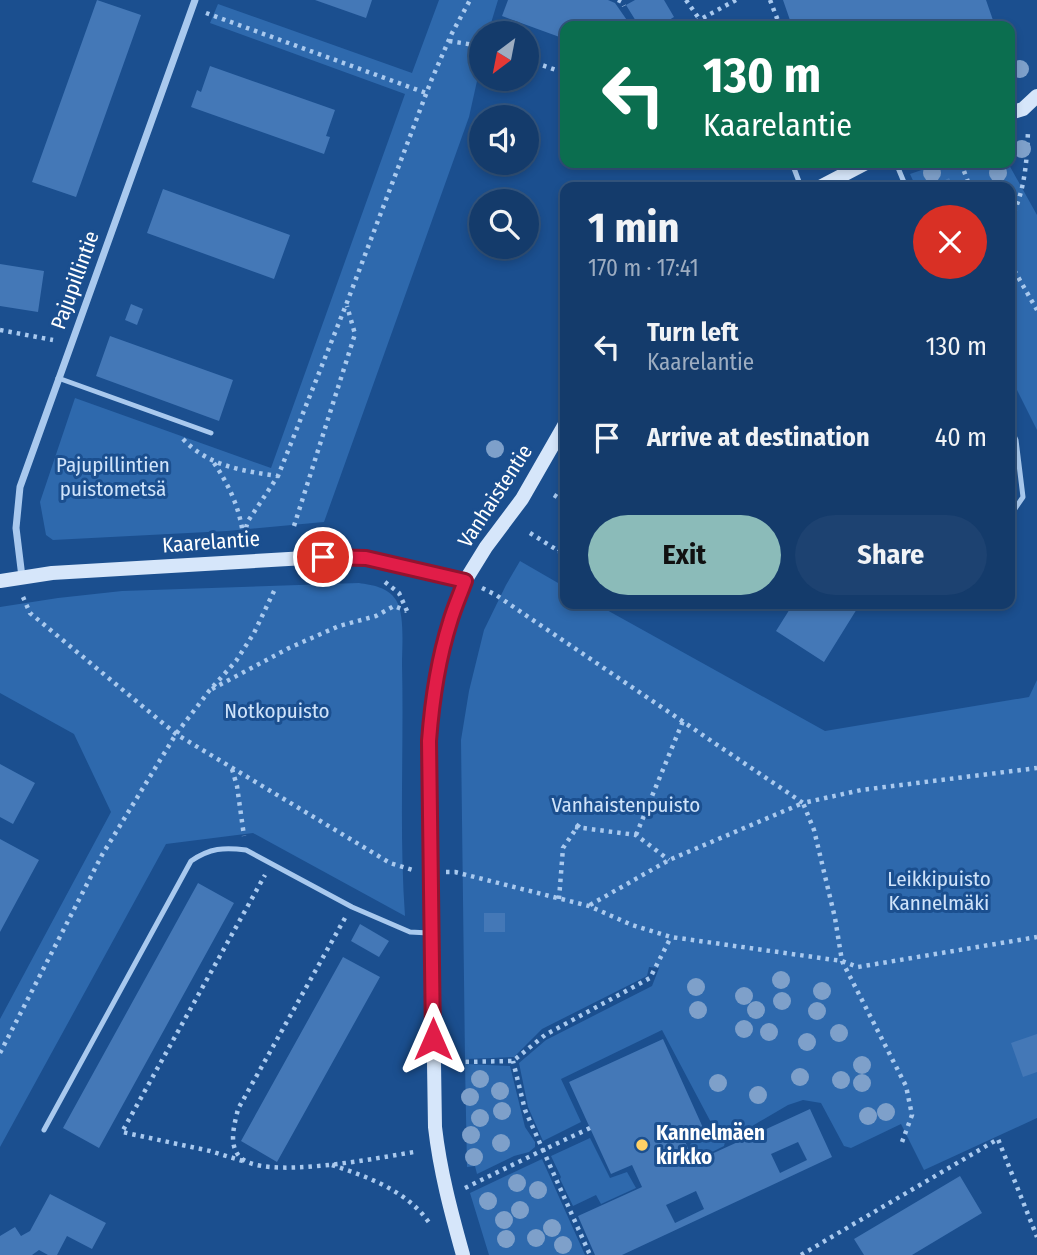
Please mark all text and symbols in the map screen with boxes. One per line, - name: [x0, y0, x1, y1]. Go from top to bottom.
- north arrow: [469, 21, 539, 91]
- map controls: [469, 21, 539, 259]
- text: 130 m: [703, 46, 821, 105]
- icon: left: [588, 49, 679, 140]
- button: sound: [469, 105, 539, 175]
- text: Kaarelantie: [703, 106, 852, 144]
- button: search: [469, 189, 539, 259]
- text: 1 min: [588, 203, 679, 253]
- button: close: [913, 205, 987, 279]
- street label: Pajupillintie: [45, 227, 105, 333]
- text: 170 m · 17:41: [588, 254, 699, 282]
- text: Turn left: [647, 317, 739, 348]
- icon: left: [588, 328, 626, 366]
- text: 130 m: [925, 331, 987, 362]
- text: Kaarelantie: [647, 348, 754, 376]
- icon: arrive: [588, 419, 626, 457]
- text: Arrive at destination: [647, 422, 870, 453]
- text: 40 m: [935, 422, 987, 453]
- street label: Vanhaistentie: [452, 440, 538, 552]
- park label: Pajupillintien puistometsä: [56, 452, 170, 502]
- button: Exit: [588, 515, 781, 595]
- button: Share: [795, 515, 987, 595]
- street label: Kaarelantie: [161, 526, 261, 558]
- pin: [293, 527, 353, 587]
- icon: arrive: [304, 538, 342, 576]
- park label: Notkopuisto: [224, 698, 330, 724]
- park label: Vanhaistenpuisto: [552, 792, 700, 818]
- park label: Leikkipuisto Kannelmäki: [887, 866, 991, 916]
- position arrow: [396, 1002, 470, 1076]
- place label: Kannelmäen kirkko: [656, 1120, 765, 1170]
- marker: Kannelmäen kirkko: [634, 1137, 650, 1153]

